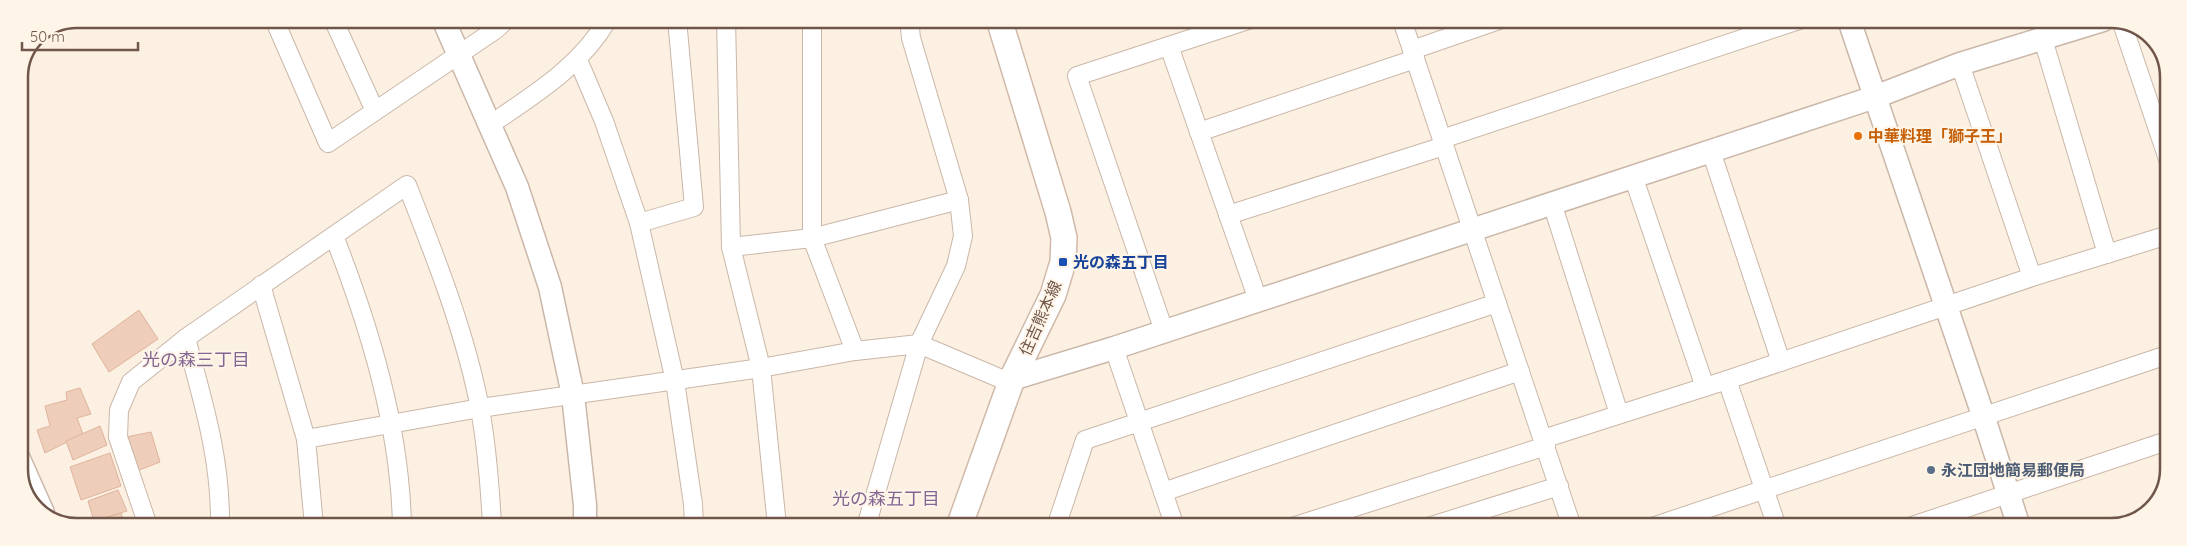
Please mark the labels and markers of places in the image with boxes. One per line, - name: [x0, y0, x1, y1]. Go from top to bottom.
- place label: 中華料理「獅子王」: [1868, 126, 2012, 146]
- marker: 中華料理「獅子王」: [1852, 130, 1864, 142]
- place label: 光の森五丁目: [1073, 252, 1169, 272]
- marker: 光の森五丁目: [1057, 256, 1069, 268]
- place label: 永江団地簡易郵便局: [1941, 460, 2085, 480]
- marker: 永江団地簡易郵便局: [1925, 464, 1937, 476]

